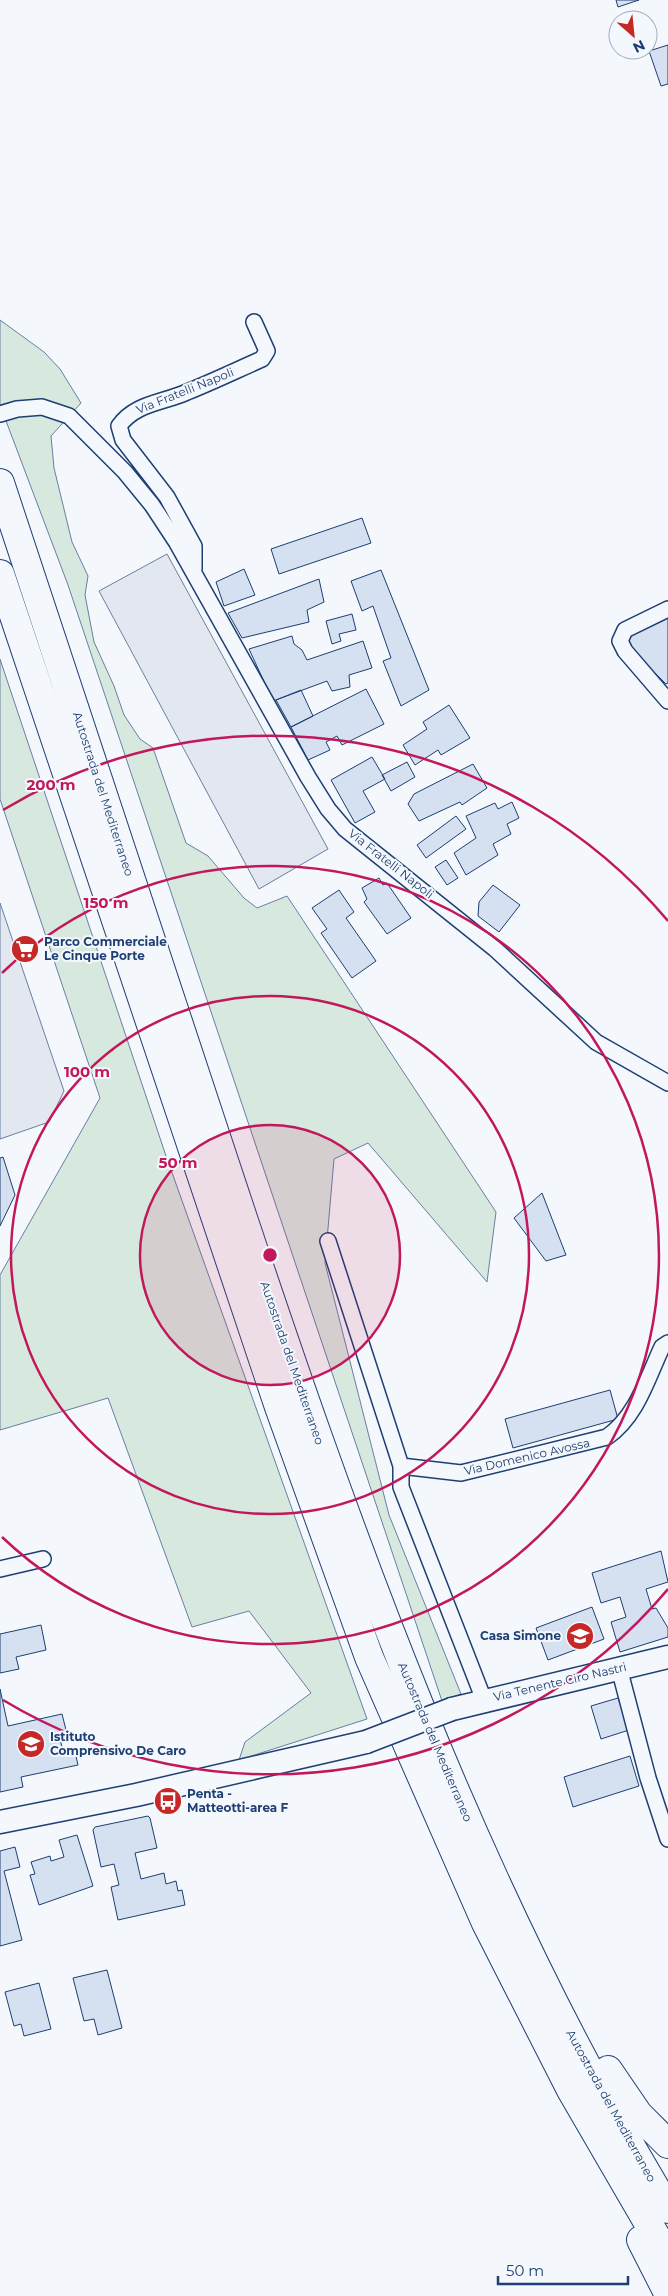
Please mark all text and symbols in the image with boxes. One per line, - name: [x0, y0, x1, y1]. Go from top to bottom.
- north arrow: [608, 10, 658, 60]
- text: N: [630, 36, 648, 57]
- street label: Via Fratelli Napoli: [134, 364, 236, 417]
- street label: Autostrada del Mediterraneo: [70, 710, 137, 878]
- text: 200 m: [26, 775, 76, 794]
- street label: Via Fratelli Napoli: [346, 826, 437, 902]
- text: 150 m: [84, 893, 128, 912]
- supermarket icon: Parco Commerciale Le Cinque Porte: [10, 934, 40, 964]
- place label: Parco Commerciale Le Cinque Porte: [44, 934, 167, 963]
- text: 100 m: [64, 1062, 110, 1081]
- text: 50 m: [158, 1153, 198, 1172]
- centre of rings: [261, 1246, 279, 1264]
- street label: Autostrada del Mediterraneo: [257, 1279, 328, 1447]
- street label: Via Domenico Avossa: [463, 1435, 591, 1478]
- school or university icon: Casa Simone: [565, 1621, 595, 1651]
- place label: Casa Simone: [480, 1628, 561, 1643]
- street label: Via Tenente Ciro Nastri: [492, 1659, 628, 1704]
- street label: Autostrada del Mediterraneo: [395, 1660, 476, 1824]
- school or university icon: Istituto Comprensivo De Caro: [16, 1729, 46, 1759]
- place label: Istituto Comprensivo De Caro: [50, 1729, 186, 1758]
- bus stop icon: Penta - Matteotti-area F: [153, 1786, 183, 1816]
- place label: Penta - Matteotti-area F: [187, 1786, 289, 1815]
- street label: Autostrada del Mediterraneo: [563, 2027, 660, 2185]
- scale bar: [498, 2254, 628, 2286]
- text: 50 m: [506, 2261, 544, 2280]

